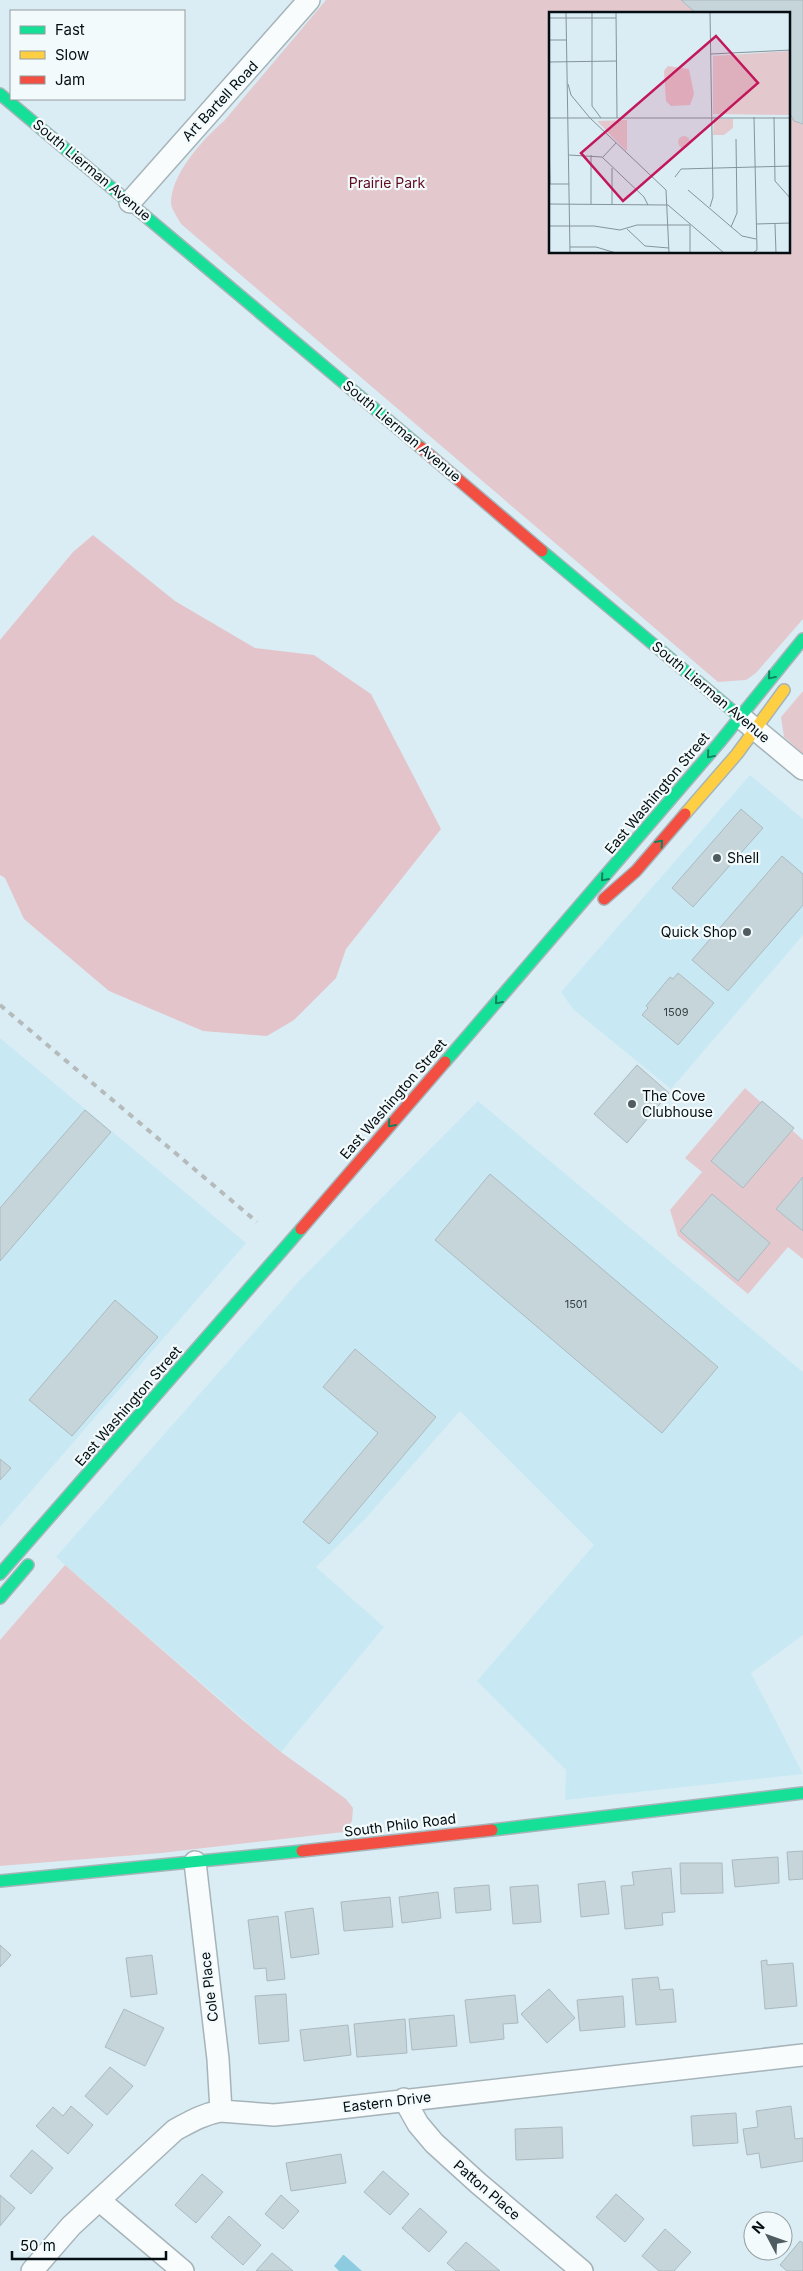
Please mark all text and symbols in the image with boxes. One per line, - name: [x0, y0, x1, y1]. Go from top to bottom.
- legend: [10, 10, 185, 100]
- inset map: [549, 12, 790, 254]
- text: Fast: [55, 20, 85, 39]
- text: Slow: [55, 45, 89, 64]
- street label: Art Bartell Road: [178, 57, 261, 144]
- text: Jam: [55, 70, 85, 89]
- street label: South Lierman Avenue: [30, 115, 155, 224]
- park label: Prairie Park: [349, 174, 426, 191]
- street label: South Lierman Avenue: [340, 376, 465, 485]
- street label: South Lierman Avenue: [649, 637, 774, 746]
- one-way arrow: [769, 670, 777, 679]
- street label: East Washington Street: [601, 728, 713, 857]
- one-way arrow: [706, 749, 715, 758]
- one-way arrow: [654, 840, 663, 849]
- place label: Shell: [727, 849, 759, 866]
- marker: Shell: [711, 852, 723, 864]
- one-way arrow: [601, 872, 610, 881]
- place label: Quick Shop: [661, 923, 737, 940]
- marker: Quick Shop: [741, 926, 753, 938]
- one-way arrow: [495, 995, 504, 1004]
- house number: 1509: [664, 1005, 689, 1019]
- street label: East Washington Street: [336, 1035, 450, 1162]
- place label: The Cove Clubhouse: [642, 1087, 713, 1120]
- marker: The Cove Clubhouse: [626, 1098, 638, 1110]
- one-way arrow: [388, 1118, 397, 1127]
- house number: 1501: [565, 1297, 587, 1311]
- street label: East Washington Street: [71, 1342, 185, 1469]
- street label: South Philo Road: [343, 1809, 457, 1840]
- street label: Cole Place: [196, 1951, 221, 2023]
- street label: Eastern Drive: [342, 2088, 432, 2115]
- street label: Patton Place: [451, 2156, 524, 2223]
- north arrow: [743, 2211, 793, 2261]
- text: N: [748, 2218, 768, 2237]
- scale bar: [12, 2228, 166, 2260]
- text: 50 m: [20, 2236, 56, 2255]

